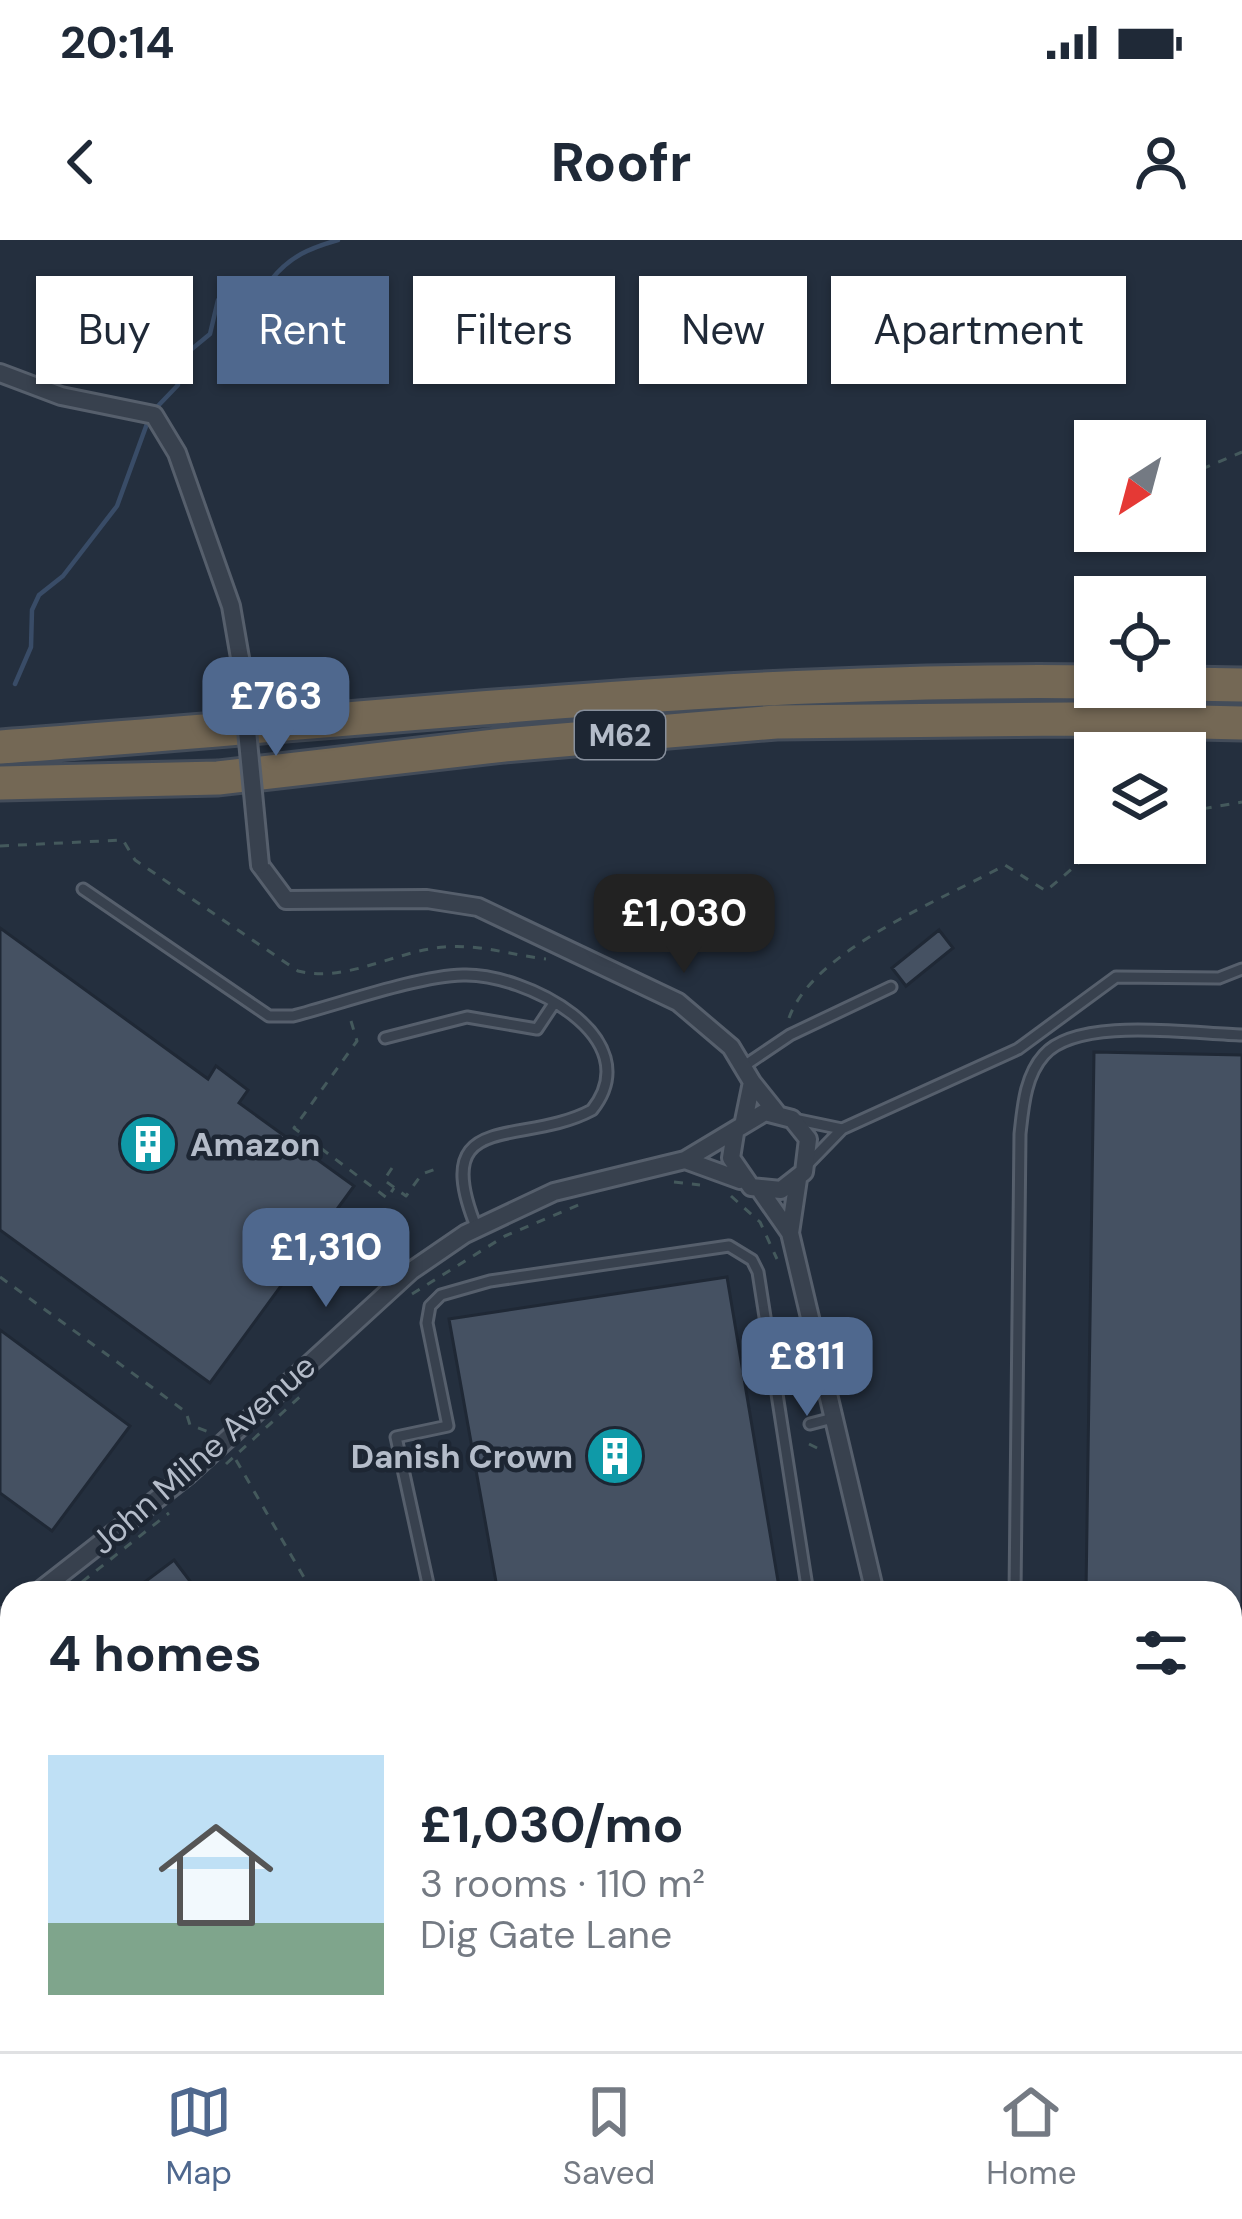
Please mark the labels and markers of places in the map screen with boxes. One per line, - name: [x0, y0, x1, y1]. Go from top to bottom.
- pin: £763: [205, 657, 347, 759]
- pin: £1,030: [586, 874, 782, 976]
- building icon: Amazon: [117, 1113, 179, 1175]
- place label: Amazon: [190, 1123, 320, 1166]
- pin: £1,310: [228, 1208, 424, 1310]
- pin: £811: [736, 1317, 878, 1419]
- building icon: Danish Crown: [584, 1425, 646, 1487]
- place label: Danish Crown: [351, 1435, 573, 1478]

